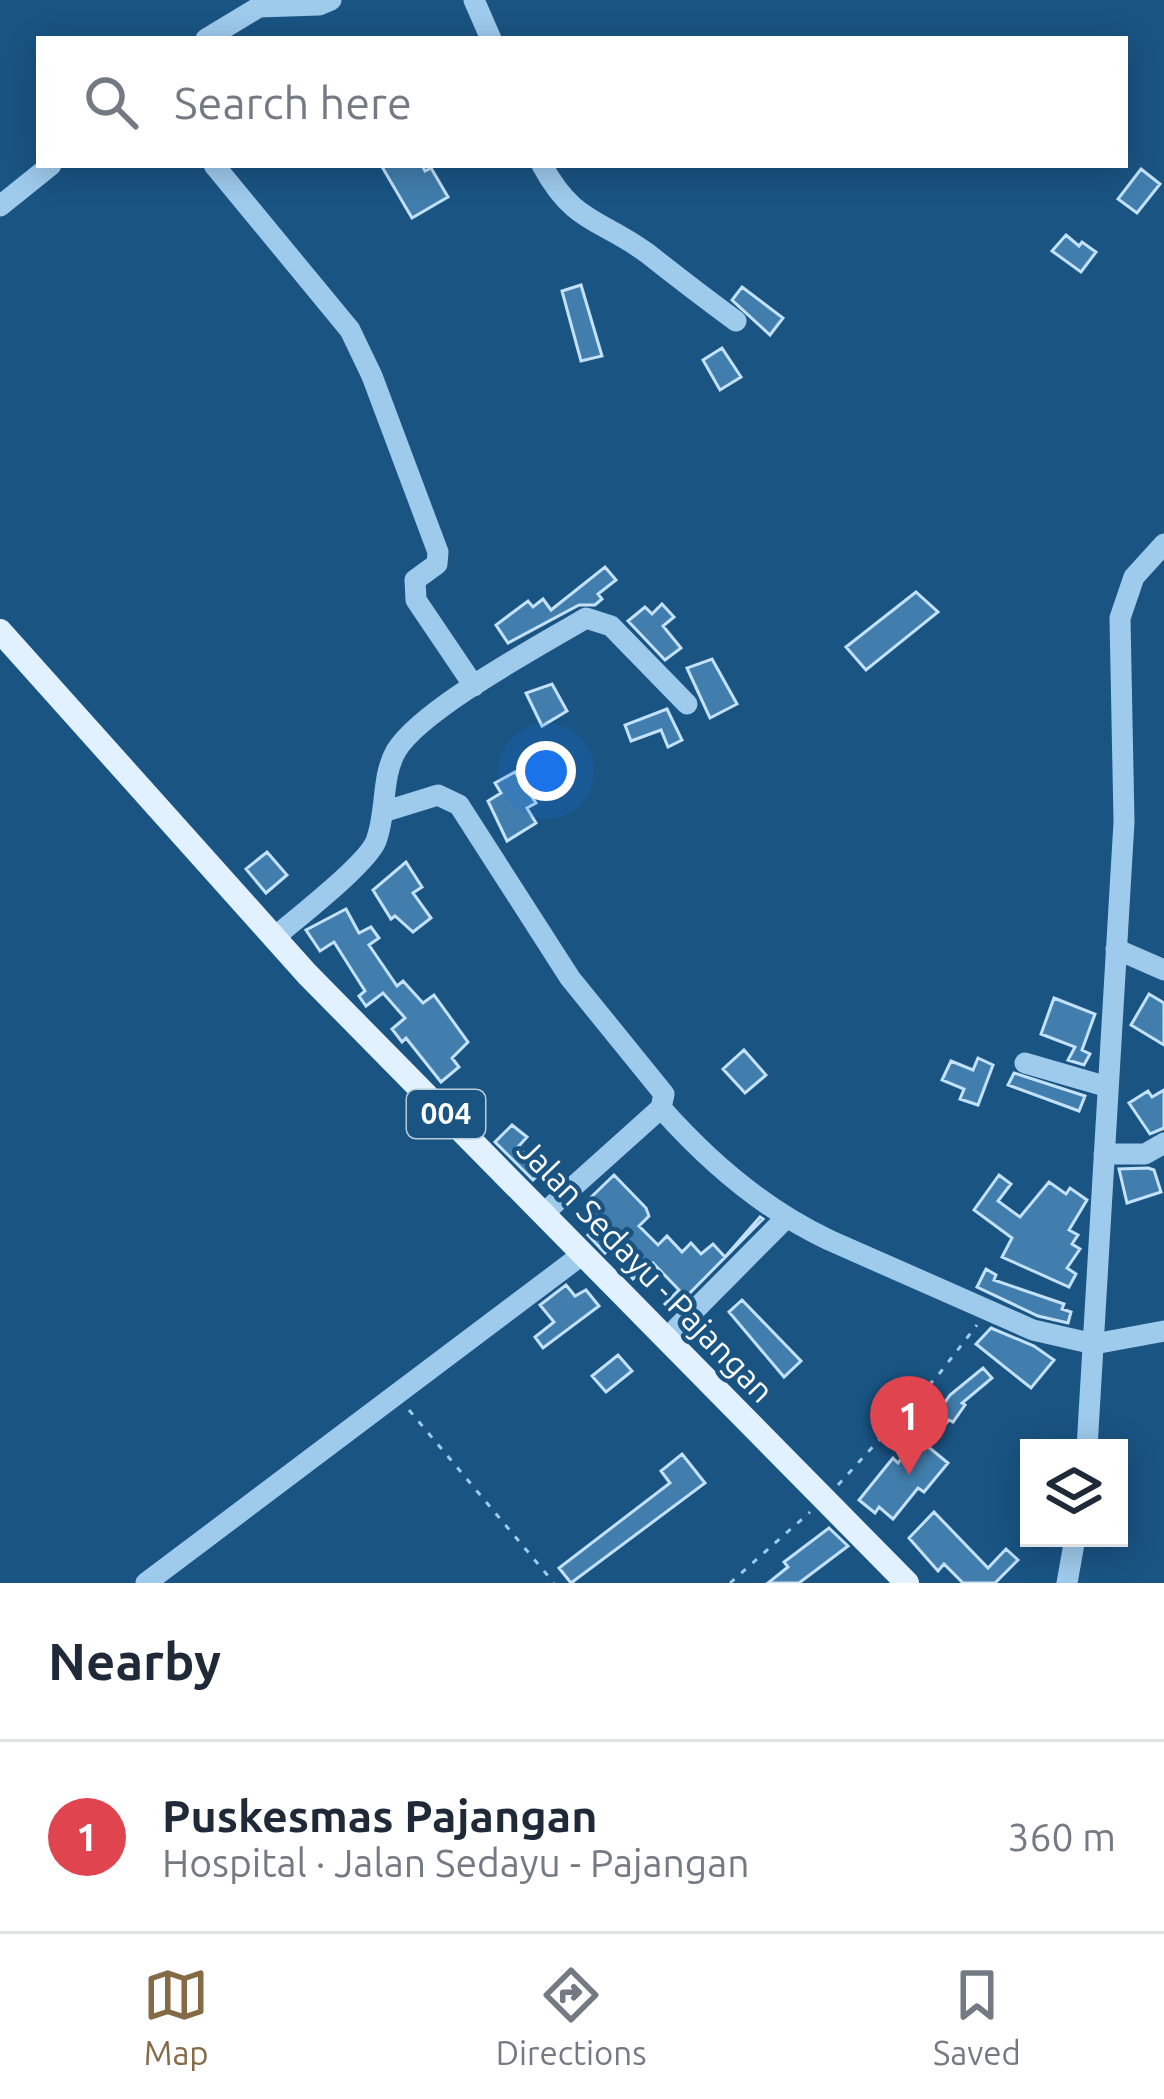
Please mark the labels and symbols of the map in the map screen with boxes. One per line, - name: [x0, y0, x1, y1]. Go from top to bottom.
- your location: [516, 741, 576, 801]
- road number: 004: [407, 1090, 485, 1138]
- street label: Jalan Sedayu - Pajangan: [511, 1130, 782, 1409]
- pin: 1: [870, 1376, 948, 1475]

